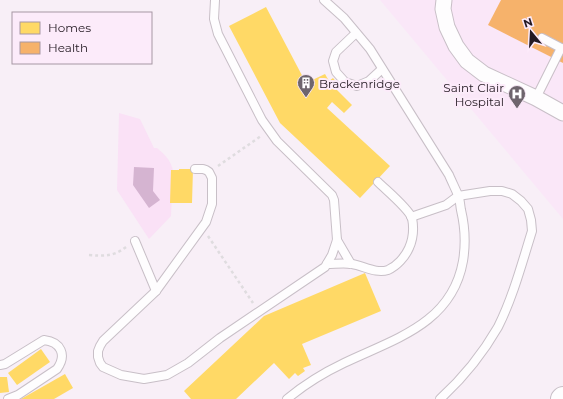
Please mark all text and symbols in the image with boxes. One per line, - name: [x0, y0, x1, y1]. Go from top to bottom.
- legend: [12, 12, 152, 64]
- north arrow: [511, 12, 551, 52]
- text: N: [522, 14, 534, 31]
- text: Homes: [48, 20, 91, 35]
- text: Health: [48, 40, 88, 55]
- building icon: Brackenridge: [296, 73, 316, 98]
- place label: Brackenridge: [319, 76, 400, 91]
- place label: Saint Clair Hospital: [443, 80, 504, 109]
- hospital icon: Saint Clair Hospital: [507, 84, 527, 109]

